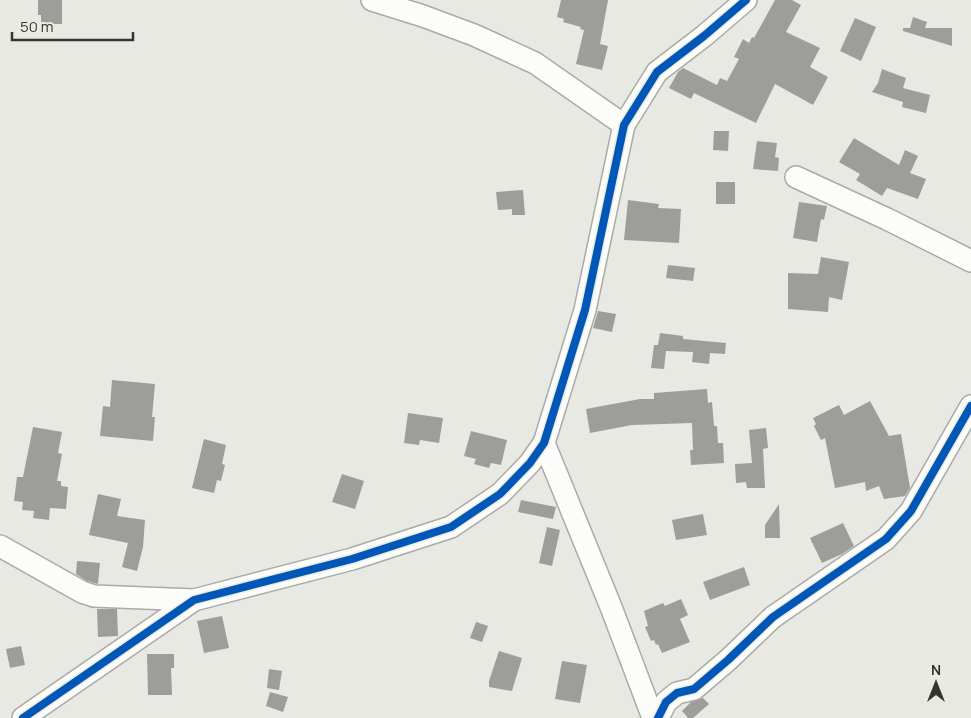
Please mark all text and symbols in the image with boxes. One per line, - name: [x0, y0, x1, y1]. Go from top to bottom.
- scale bar: [12, 10, 134, 42]
- text: 50 m: [20, 16, 54, 37]
- north arrow: [911, 658, 961, 708]
- text: N: [931, 660, 941, 679]

